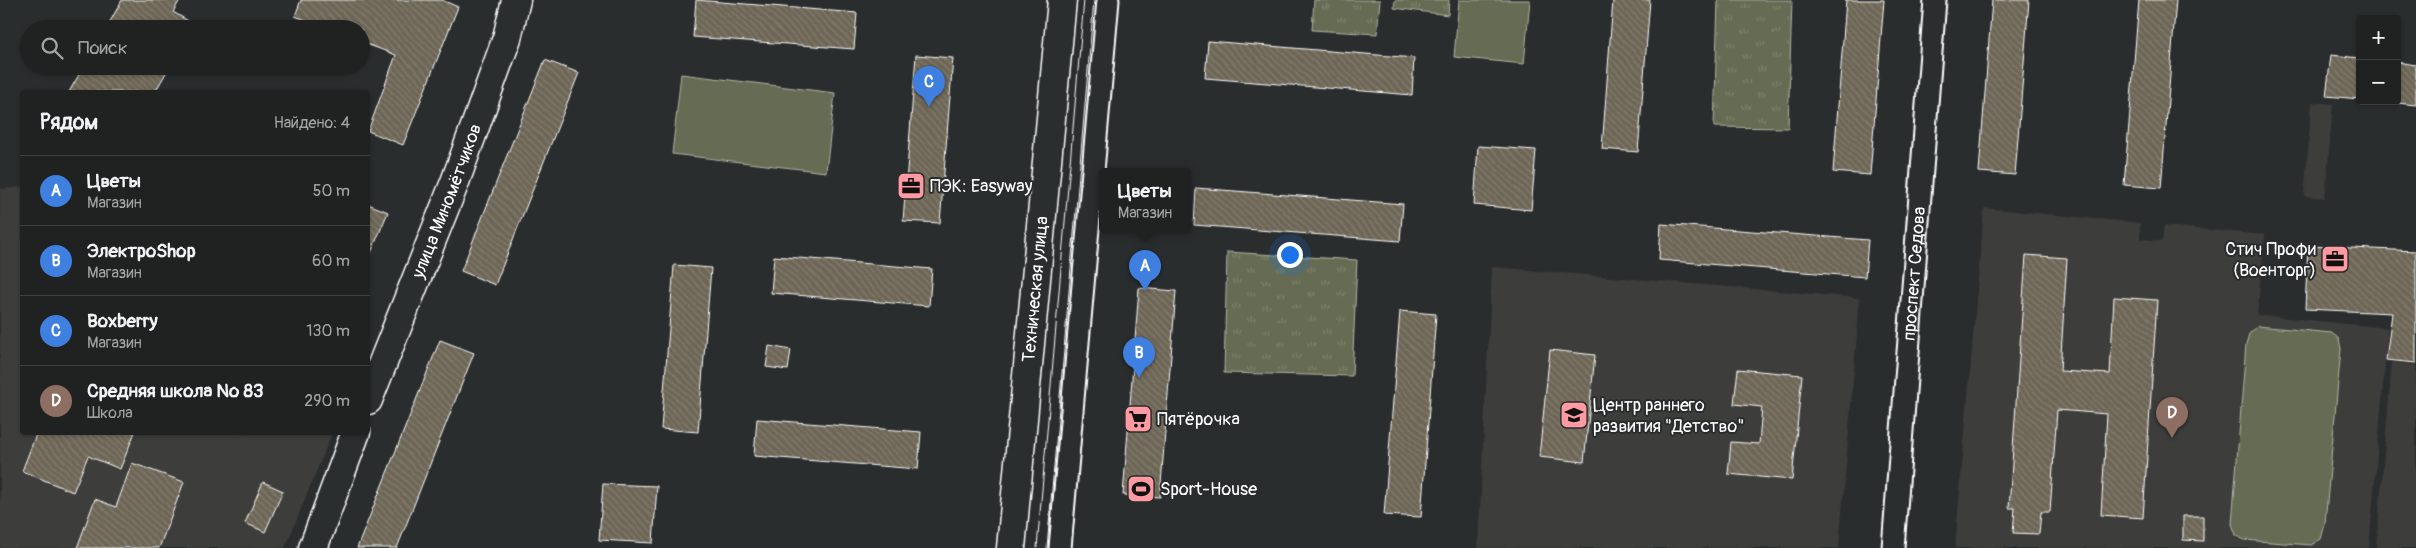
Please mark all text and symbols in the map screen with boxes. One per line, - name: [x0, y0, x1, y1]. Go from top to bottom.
- map controls: [2356, 15, 2401, 105]
- button: +: [2356, 15, 2401, 60]
- search box: [20, 20, 370, 75]
- icon: search: [38, 34, 66, 62]
- text: Поиск: [78, 36, 128, 60]
- button: −: [2356, 60, 2401, 105]
- pin: C: [913, 66, 945, 107]
- text: Рядом: [40, 109, 98, 136]
- text: Найдено: 4: [274, 113, 350, 133]
- street label: улица Миномётчиков: [406, 120, 487, 283]
- popup: [1099, 168, 1191, 233]
- text: Цветы: [87, 169, 141, 193]
- office icon: ПЭК: Easyway: [896, 171, 926, 201]
- place label: ПЭК: Easyway: [930, 175, 1033, 198]
- text: Цветы: [1118, 179, 1172, 203]
- text: A: [51, 181, 61, 201]
- text: 50 m: [313, 181, 350, 201]
- text: Магазин: [87, 193, 142, 213]
- text: Магазин: [1118, 203, 1172, 223]
- street label: проспект Седова: [1897, 206, 1931, 342]
- street label: Техническая улица: [1017, 215, 1053, 363]
- place label: Стич Профи (Военторг): [2225, 238, 2316, 282]
- text: ЭлектроShop: [87, 239, 196, 263]
- your location: [1277, 242, 1303, 268]
- office icon: Стич Профи (Военторг): [2320, 244, 2350, 274]
- pin: A: [1129, 250, 1161, 291]
- text: B: [51, 251, 61, 271]
- text: 60 m: [312, 251, 350, 271]
- text: Магазин: [87, 263, 142, 283]
- text: Boxberry: [87, 309, 158, 333]
- text: C: [51, 321, 61, 341]
- text: 130 m: [306, 321, 350, 341]
- text: Магазин: [87, 333, 142, 353]
- pin: B: [1123, 337, 1155, 378]
- text: Средняя школа № 83: [87, 379, 264, 403]
- text: D: [51, 391, 61, 411]
- text: 290 m: [304, 391, 350, 411]
- place label: Центр раннего развития "Детство": [1593, 394, 1744, 438]
- pin: D: [2156, 397, 2188, 438]
- school or university icon: Центр раннего развития "Детство": [1559, 400, 1589, 430]
- text: Школа: [87, 403, 133, 423]
- supermarket icon: Пятёрочка: [1123, 404, 1153, 434]
- place label: Пятёрочка: [1157, 408, 1240, 431]
- sports icon: Sport-House: [1126, 474, 1156, 504]
- place label: Sport-House: [1160, 478, 1257, 501]

